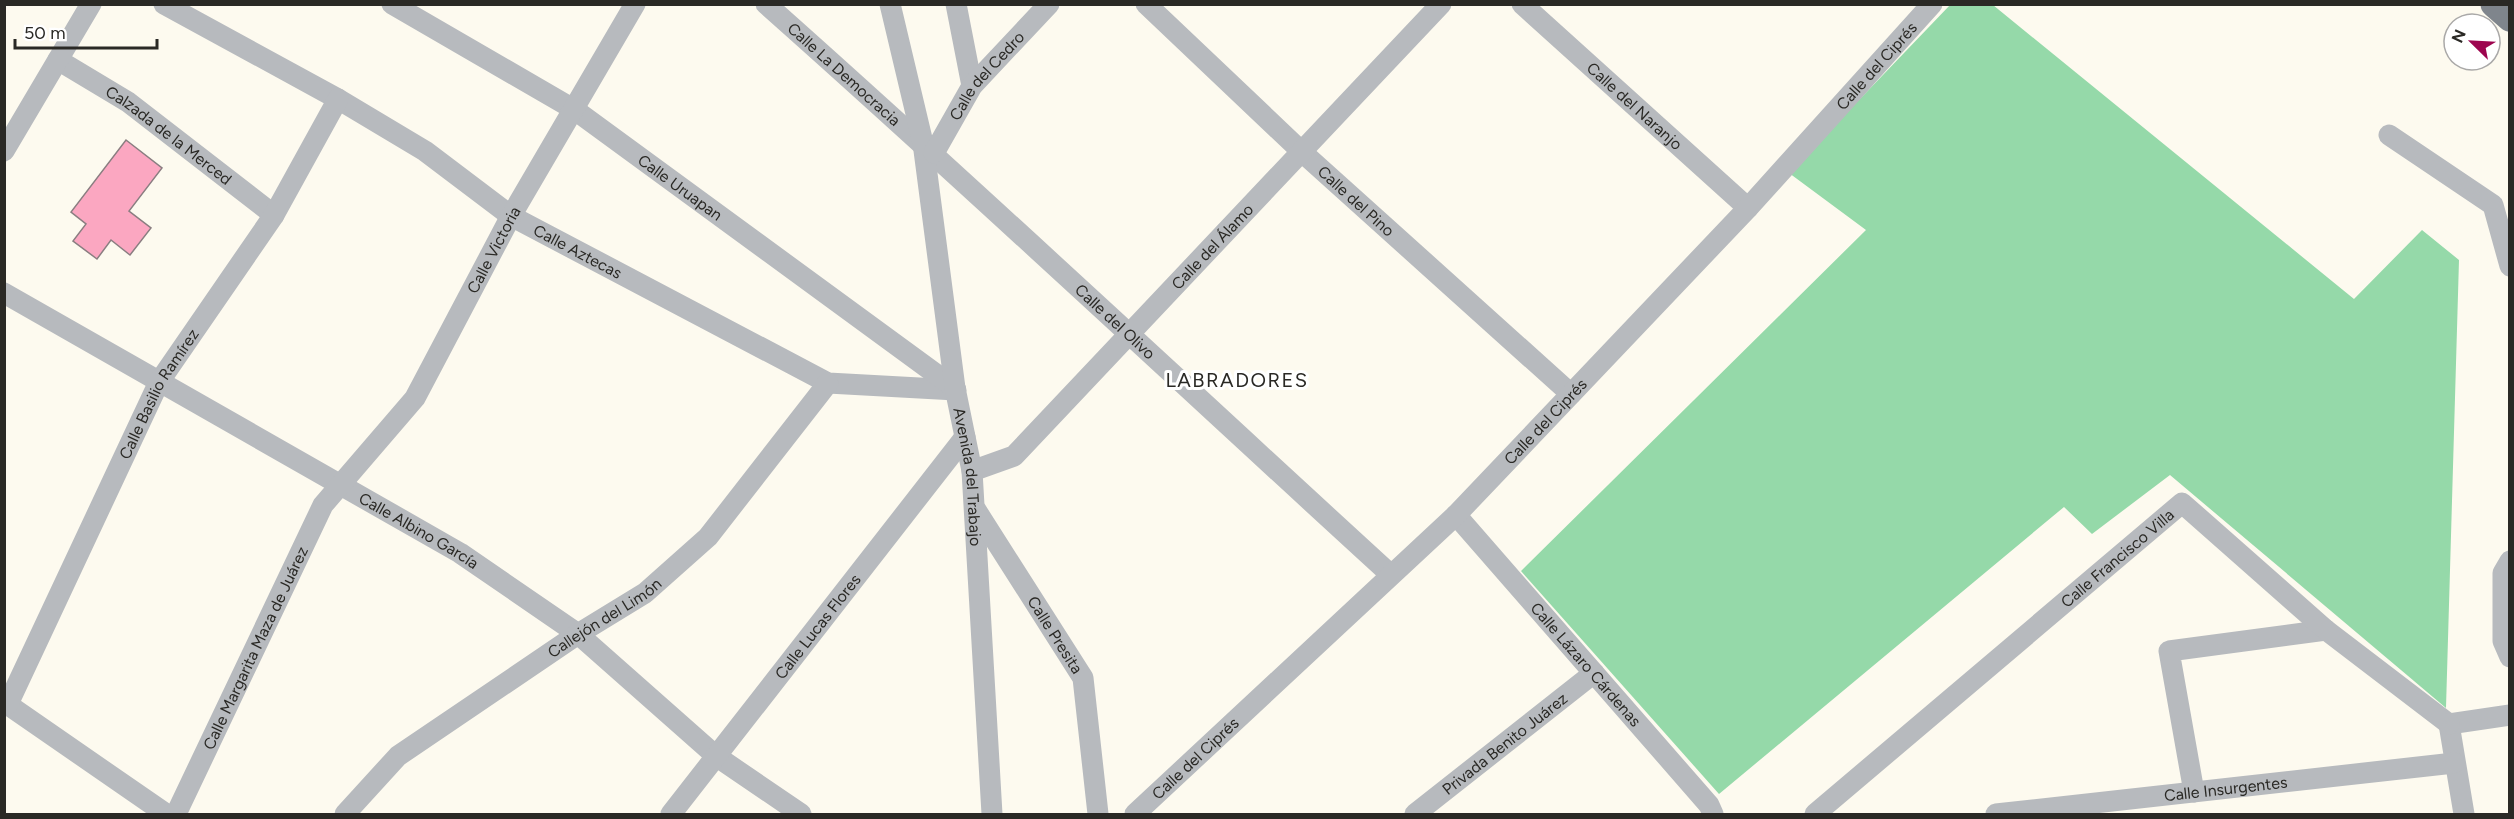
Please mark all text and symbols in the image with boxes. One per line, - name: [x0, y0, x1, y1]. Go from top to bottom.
- scale bar: [15, 12, 158, 50]
- north arrow: [2442, 12, 2502, 72]
- street label: Calle del Ciprés: [1832, 18, 1921, 114]
- street label: Calle La Democracia: [784, 19, 904, 130]
- text: 50 m: [24, 22, 66, 44]
- text: N: [2448, 27, 2470, 46]
- street label: Calle del Cedro: [946, 28, 1028, 124]
- street label: Calle del Naranjo: [1583, 58, 1686, 154]
- street label: Calzada de la Merced: [102, 82, 235, 189]
- street label: Calle Uruapan: [634, 150, 726, 225]
- street label: Calle del Pino: [1314, 162, 1398, 240]
- street label: Calle del Álamo: [1168, 200, 1257, 293]
- street label: Calle Victoria: [463, 203, 525, 297]
- street label: Calle Aztecas: [530, 221, 625, 283]
- street label: Calle del Olivo: [1071, 280, 1159, 363]
- street label: Calle Basilio Ramírez: [115, 325, 203, 462]
- district label: LABRADORES: [1165, 368, 1309, 392]
- street label: Calle del Ciprés: [1500, 375, 1591, 469]
- street label: Avenida del Trabajo: [949, 406, 985, 547]
- street label: Calle Albino García: [355, 488, 482, 573]
- street label: Calle Francisco Villa: [2057, 505, 2178, 612]
- street label: Calle Margarita Maza de Juárez: [199, 543, 312, 753]
- street label: Calle Lucas Flores: [771, 570, 865, 683]
- street label: Callejón del Limón: [544, 574, 665, 662]
- street label: Calle Presita: [1023, 593, 1087, 677]
- street label: Calle Lázaro Cárdenas: [1527, 599, 1645, 730]
- street label: Privada Benito Juárez: [1439, 689, 1571, 799]
- street label: Calle del Ciprés: [1148, 714, 1243, 803]
- street label: Calle Insurgentes: [2163, 773, 2288, 805]

